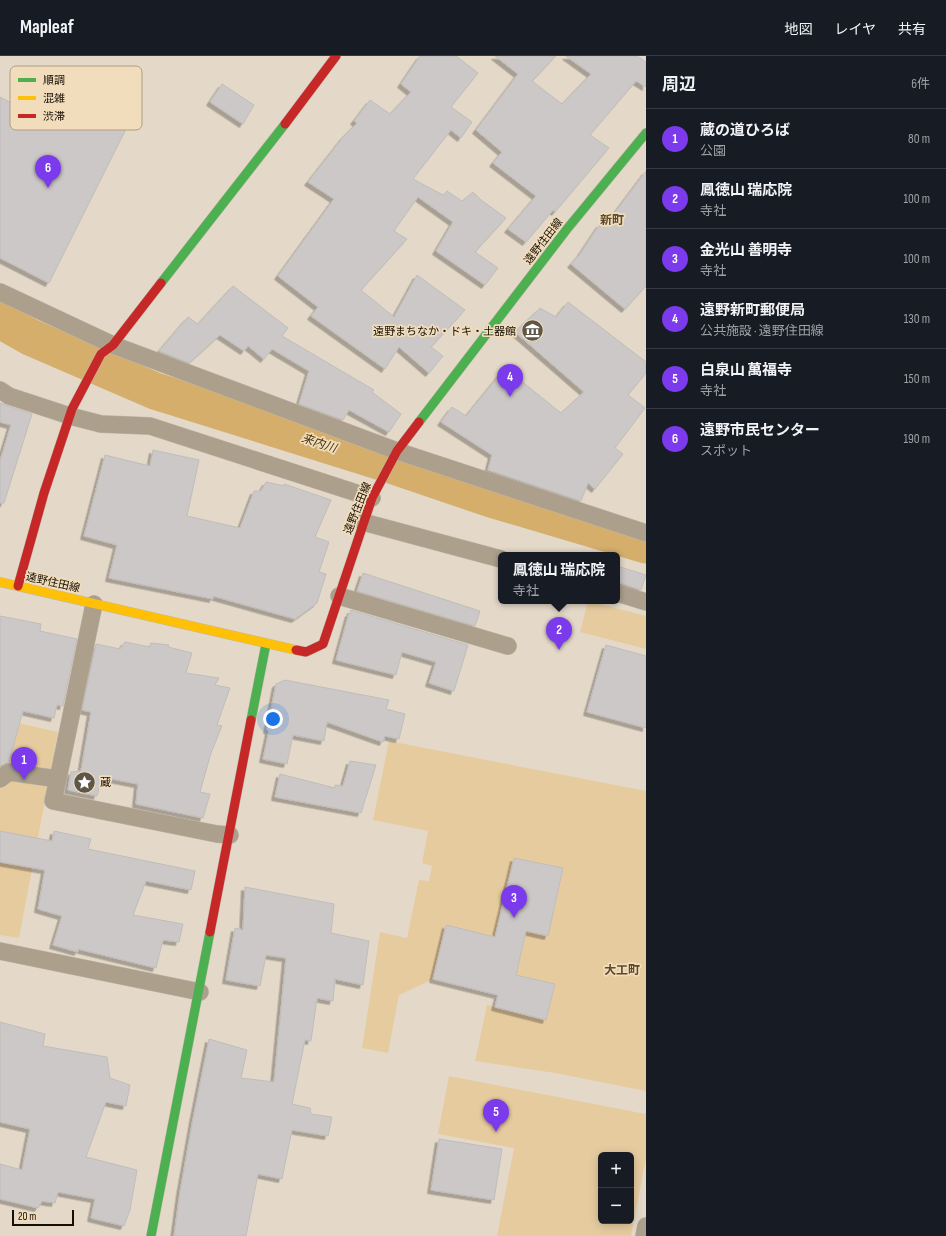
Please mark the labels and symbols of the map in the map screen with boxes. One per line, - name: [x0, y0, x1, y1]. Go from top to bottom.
- legend: [10, 66, 142, 130]
- text: 順調: [43, 74, 65, 87]
- text: 混雑: [43, 92, 65, 105]
- text: 渋滞: [43, 110, 65, 123]
- pin: 6: [35, 155, 61, 188]
- district label: 新町: [600, 213, 624, 228]
- street label: 遠野住田線: [521, 216, 565, 267]
- museum icon: 遠野まちなか・ドキ・土器館: [519, 318, 545, 344]
- place label: 遠野まちなか・ドキ・土器館: [373, 325, 516, 338]
- pin: 4: [497, 364, 523, 397]
- water label: 来内川: [299, 431, 340, 457]
- street label: 遠野住田線: [341, 480, 374, 536]
- street label: 遠野住田線: [25, 570, 81, 595]
- pin: 2: [546, 617, 572, 650]
- your location: [263, 709, 283, 729]
- pin: 1: [11, 747, 37, 780]
- place icon: 蔵: [71, 769, 97, 795]
- place label: 蔵: [100, 776, 111, 789]
- pin: 3: [501, 885, 527, 918]
- district label: 大工町: [604, 963, 640, 978]
- pin: 5: [483, 1099, 509, 1132]
- scale bar: [12, 1208, 74, 1227]

